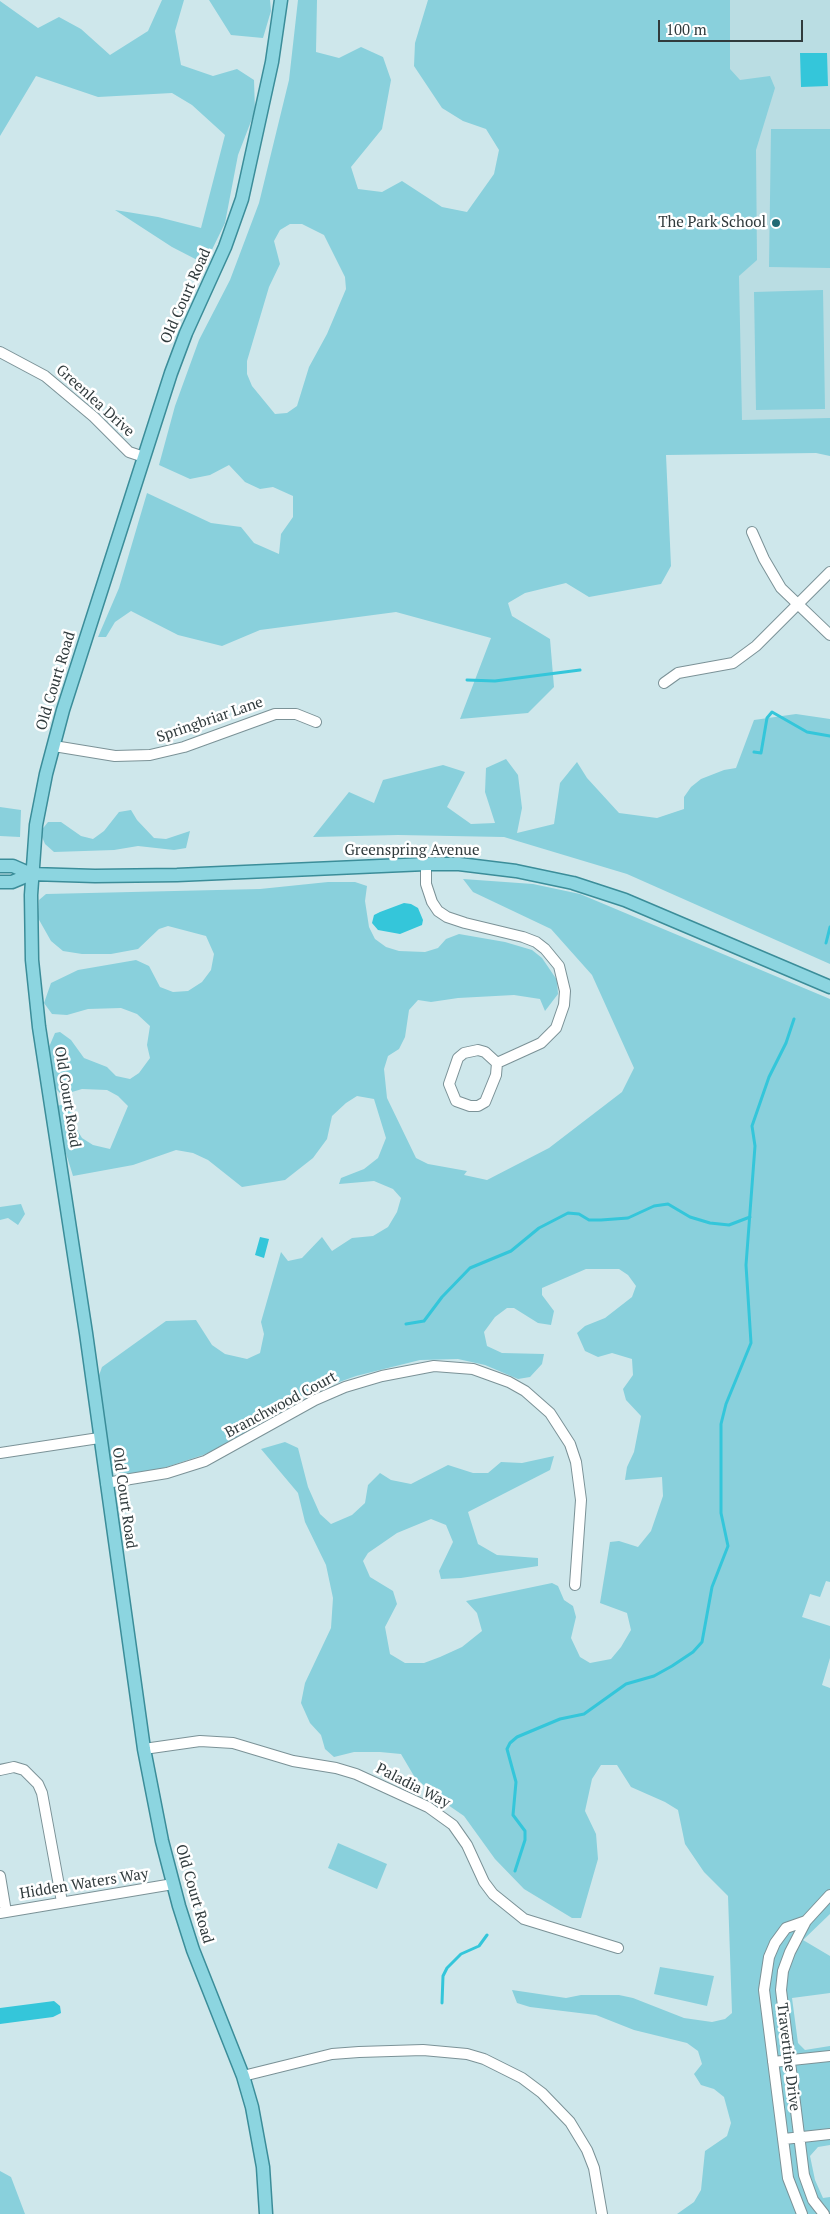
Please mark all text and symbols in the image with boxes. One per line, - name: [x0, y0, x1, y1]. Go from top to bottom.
- scale bar: [660, 10, 805, 42]
- text: 100 m: [666, 19, 707, 39]
- place label: The Park School: [658, 214, 766, 232]
- marker: The Park School: [770, 217, 782, 229]
- street label: Old Court Road: [157, 246, 215, 346]
- street label: Greenlea Drive: [52, 361, 138, 441]
- street label: Old Court Road: [32, 629, 80, 733]
- street label: Springbriar Lane: [154, 693, 266, 747]
- street label: Greenspring Avenue: [345, 842, 479, 860]
- street label: Old Court Road: [50, 1045, 84, 1149]
- street label: Branchwood Court: [222, 1368, 340, 1442]
- street label: Old Court Road: [108, 1446, 140, 1550]
- street label: Paladia Way: [373, 1760, 453, 1812]
- street label: Old Court Road: [171, 1842, 217, 1946]
- street label: Hidden Waters Way: [18, 1865, 150, 1903]
- street label: Travertine Drive: [772, 2002, 804, 2112]

